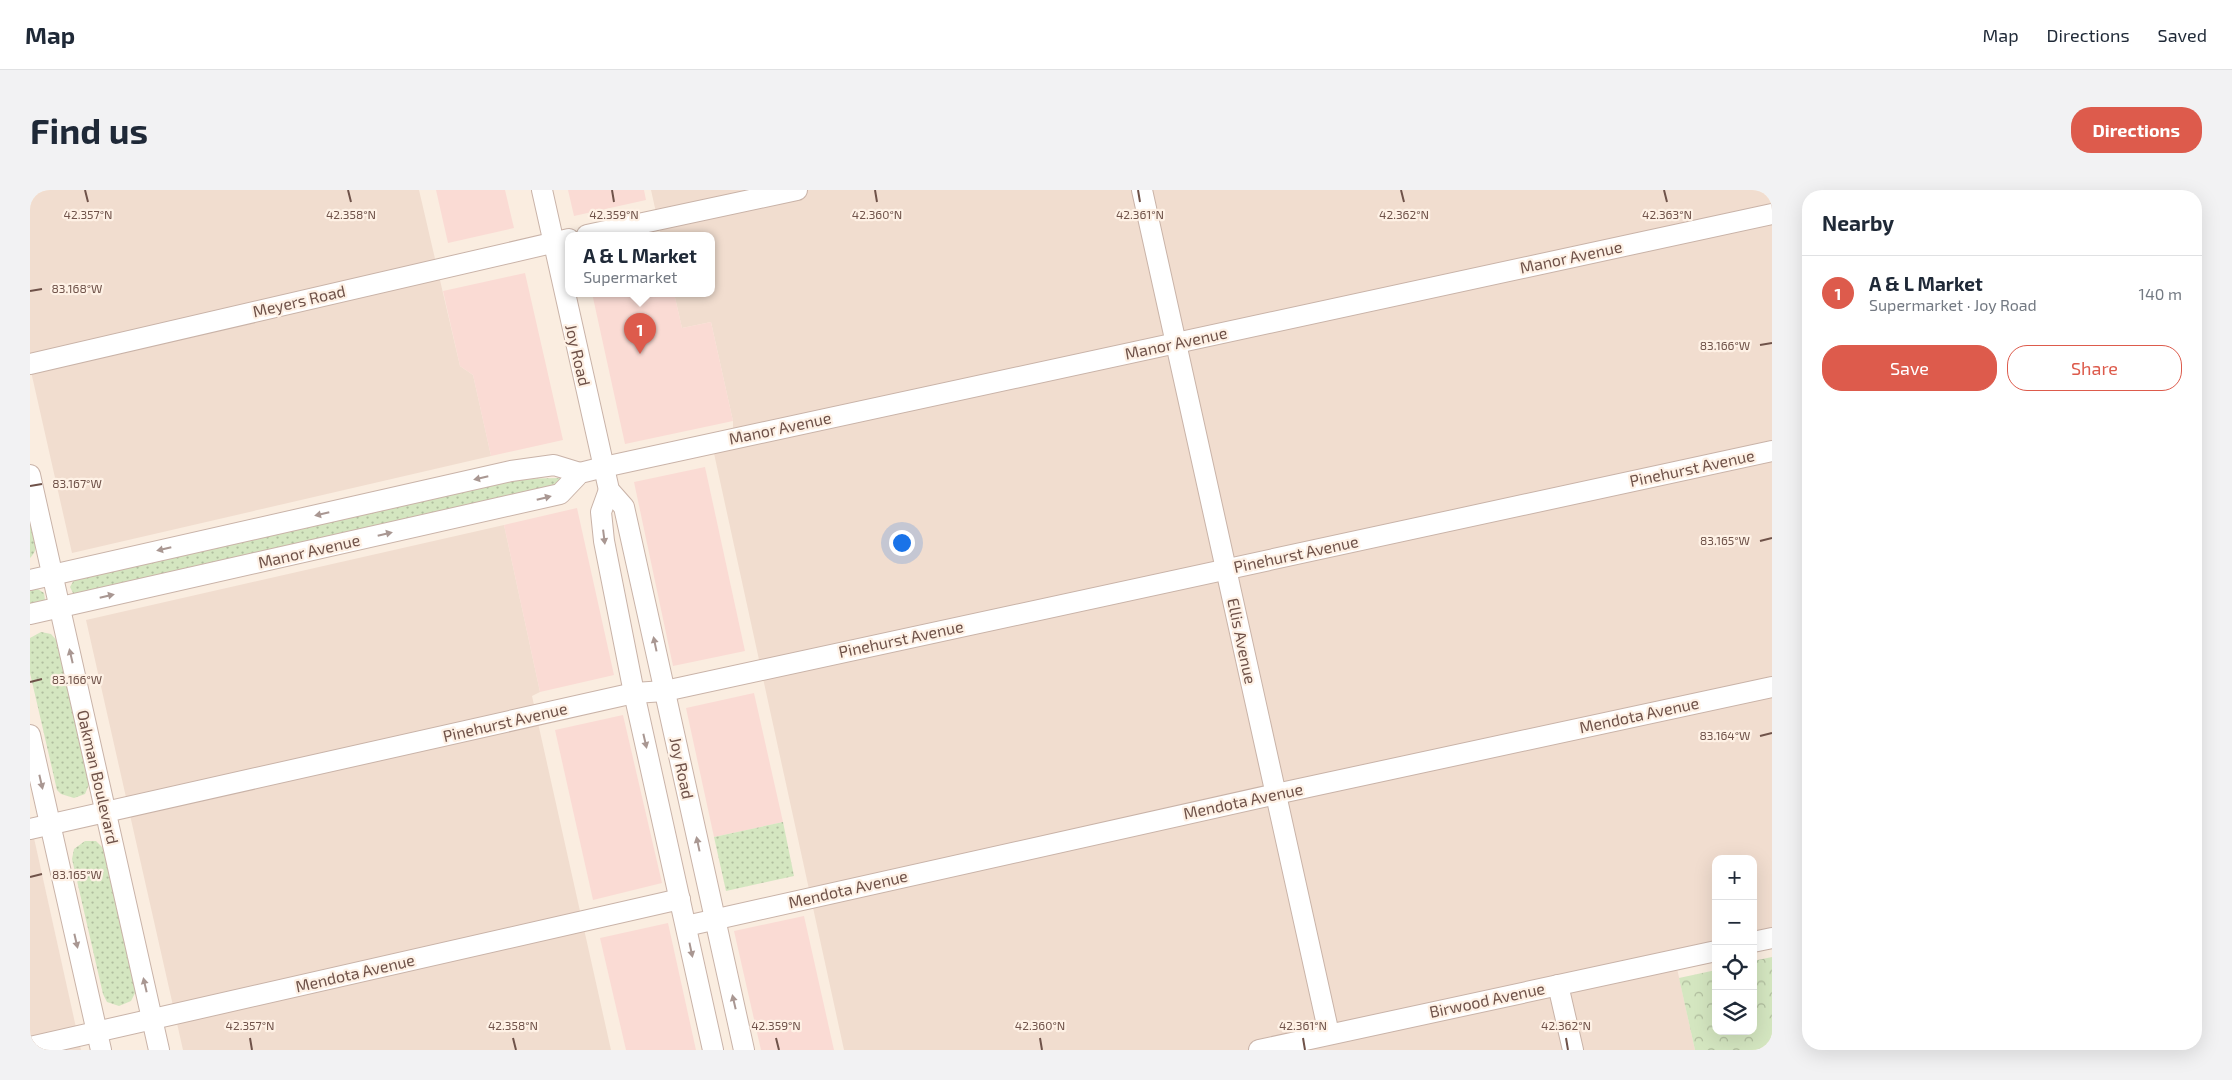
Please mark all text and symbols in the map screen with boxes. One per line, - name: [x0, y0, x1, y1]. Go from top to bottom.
- text: Map: [25, 20, 75, 49]
- text: Map: [1982, 24, 2019, 46]
- text: Directions: [2047, 24, 2130, 46]
- text: Saved: [2158, 24, 2207, 46]
- button: Directions: [2071, 107, 2202, 153]
- text: Find us: [30, 109, 148, 151]
- text: 42.357°N: [64, 207, 112, 221]
- text: 42.358°N: [326, 207, 376, 221]
- text: 42.359°N: [589, 207, 639, 221]
- text: 42.360°N: [852, 207, 902, 221]
- text: 42.361°N: [1116, 207, 1164, 221]
- text: 42.362°N: [1379, 207, 1429, 221]
- text: 42.363°N: [1642, 207, 1692, 221]
- text: Nearby: [1822, 210, 1894, 235]
- popup: [565, 232, 715, 297]
- street label: Manor Avenue: [1518, 236, 1624, 277]
- text: A & L Market: [583, 244, 697, 267]
- text: Supermarket: [583, 267, 677, 286]
- text: A & L Market: [1869, 272, 1983, 295]
- text: 83.168°W: [52, 281, 102, 295]
- street label: Meyers Road: [251, 281, 347, 320]
- text: 1: [1835, 284, 1841, 303]
- text: 140 m: [2139, 284, 2182, 303]
- text: Supermarket · Joy Road: [1869, 295, 2037, 314]
- pin: 1: [624, 313, 656, 354]
- street label: Joy Road: [562, 322, 595, 388]
- street label: Manor Avenue: [1123, 322, 1229, 363]
- text: 83.166°W: [1700, 338, 1750, 352]
- button: Save: [1822, 345, 1997, 391]
- button: Share: [2007, 345, 2182, 391]
- street label: Manor Avenue: [727, 407, 833, 448]
- street label: Pinehurst Avenue: [1628, 445, 1756, 490]
- one-way arrow: [473, 474, 488, 482]
- text: 83.167°W: [52, 476, 102, 490]
- one-way arrow: [536, 493, 551, 501]
- one-way arrow: [314, 510, 330, 518]
- one-way arrow: [600, 529, 608, 545]
- street label: Manor Avenue: [256, 530, 362, 571]
- one-way arrow: [378, 530, 393, 538]
- your location: [889, 530, 915, 556]
- street label: Pinehurst Avenue: [1232, 531, 1360, 576]
- text: 83.165°W: [1700, 533, 1750, 547]
- one-way arrow: [156, 545, 171, 553]
- one-way arrow: [100, 592, 115, 600]
- street label: Ellis Avenue: [1224, 596, 1261, 686]
- street label: Pinehurst Avenue: [837, 616, 965, 661]
- one-way arrow: [650, 635, 658, 651]
- one-way arrow: [67, 648, 75, 664]
- text: 83.166°W: [52, 672, 102, 686]
- street label: Mendota Avenue: [1577, 693, 1700, 736]
- street label: Pinehurst Avenue: [441, 698, 569, 745]
- street label: Oakman Boulevard: [74, 708, 123, 846]
- text: 83.164°W: [1700, 728, 1750, 742]
- one-way arrow: [641, 733, 649, 749]
- street label: Joy Road: [667, 735, 698, 801]
- one-way arrow: [37, 775, 45, 790]
- street label: Mendota Avenue: [1181, 779, 1304, 822]
- one-way arrow: [694, 835, 702, 851]
- map controls: [1712, 855, 1757, 1035]
- button: +: [1712, 855, 1757, 900]
- street label: Mendota Avenue: [786, 866, 909, 911]
- text: 83.165°W: [52, 867, 102, 881]
- button: −: [1712, 900, 1757, 945]
- one-way arrow: [72, 934, 80, 949]
- one-way arrow: [687, 943, 695, 958]
- button: locate: [1712, 945, 1757, 990]
- street label: Mendota Avenue: [293, 950, 416, 995]
- one-way arrow: [140, 977, 148, 993]
- street label: Birwood Avenue: [1427, 978, 1546, 1021]
- button: layers: [1712, 990, 1757, 1035]
- one-way arrow: [730, 995, 738, 1010]
- text: 42.357°N: [226, 1018, 274, 1032]
- text: 42.358°N: [488, 1018, 538, 1032]
- text: 42.359°N: [751, 1018, 801, 1032]
- text: 42.360°N: [1015, 1018, 1065, 1032]
- text: 42.361°N: [1279, 1018, 1327, 1032]
- text: 42.362°N: [1541, 1018, 1591, 1032]

